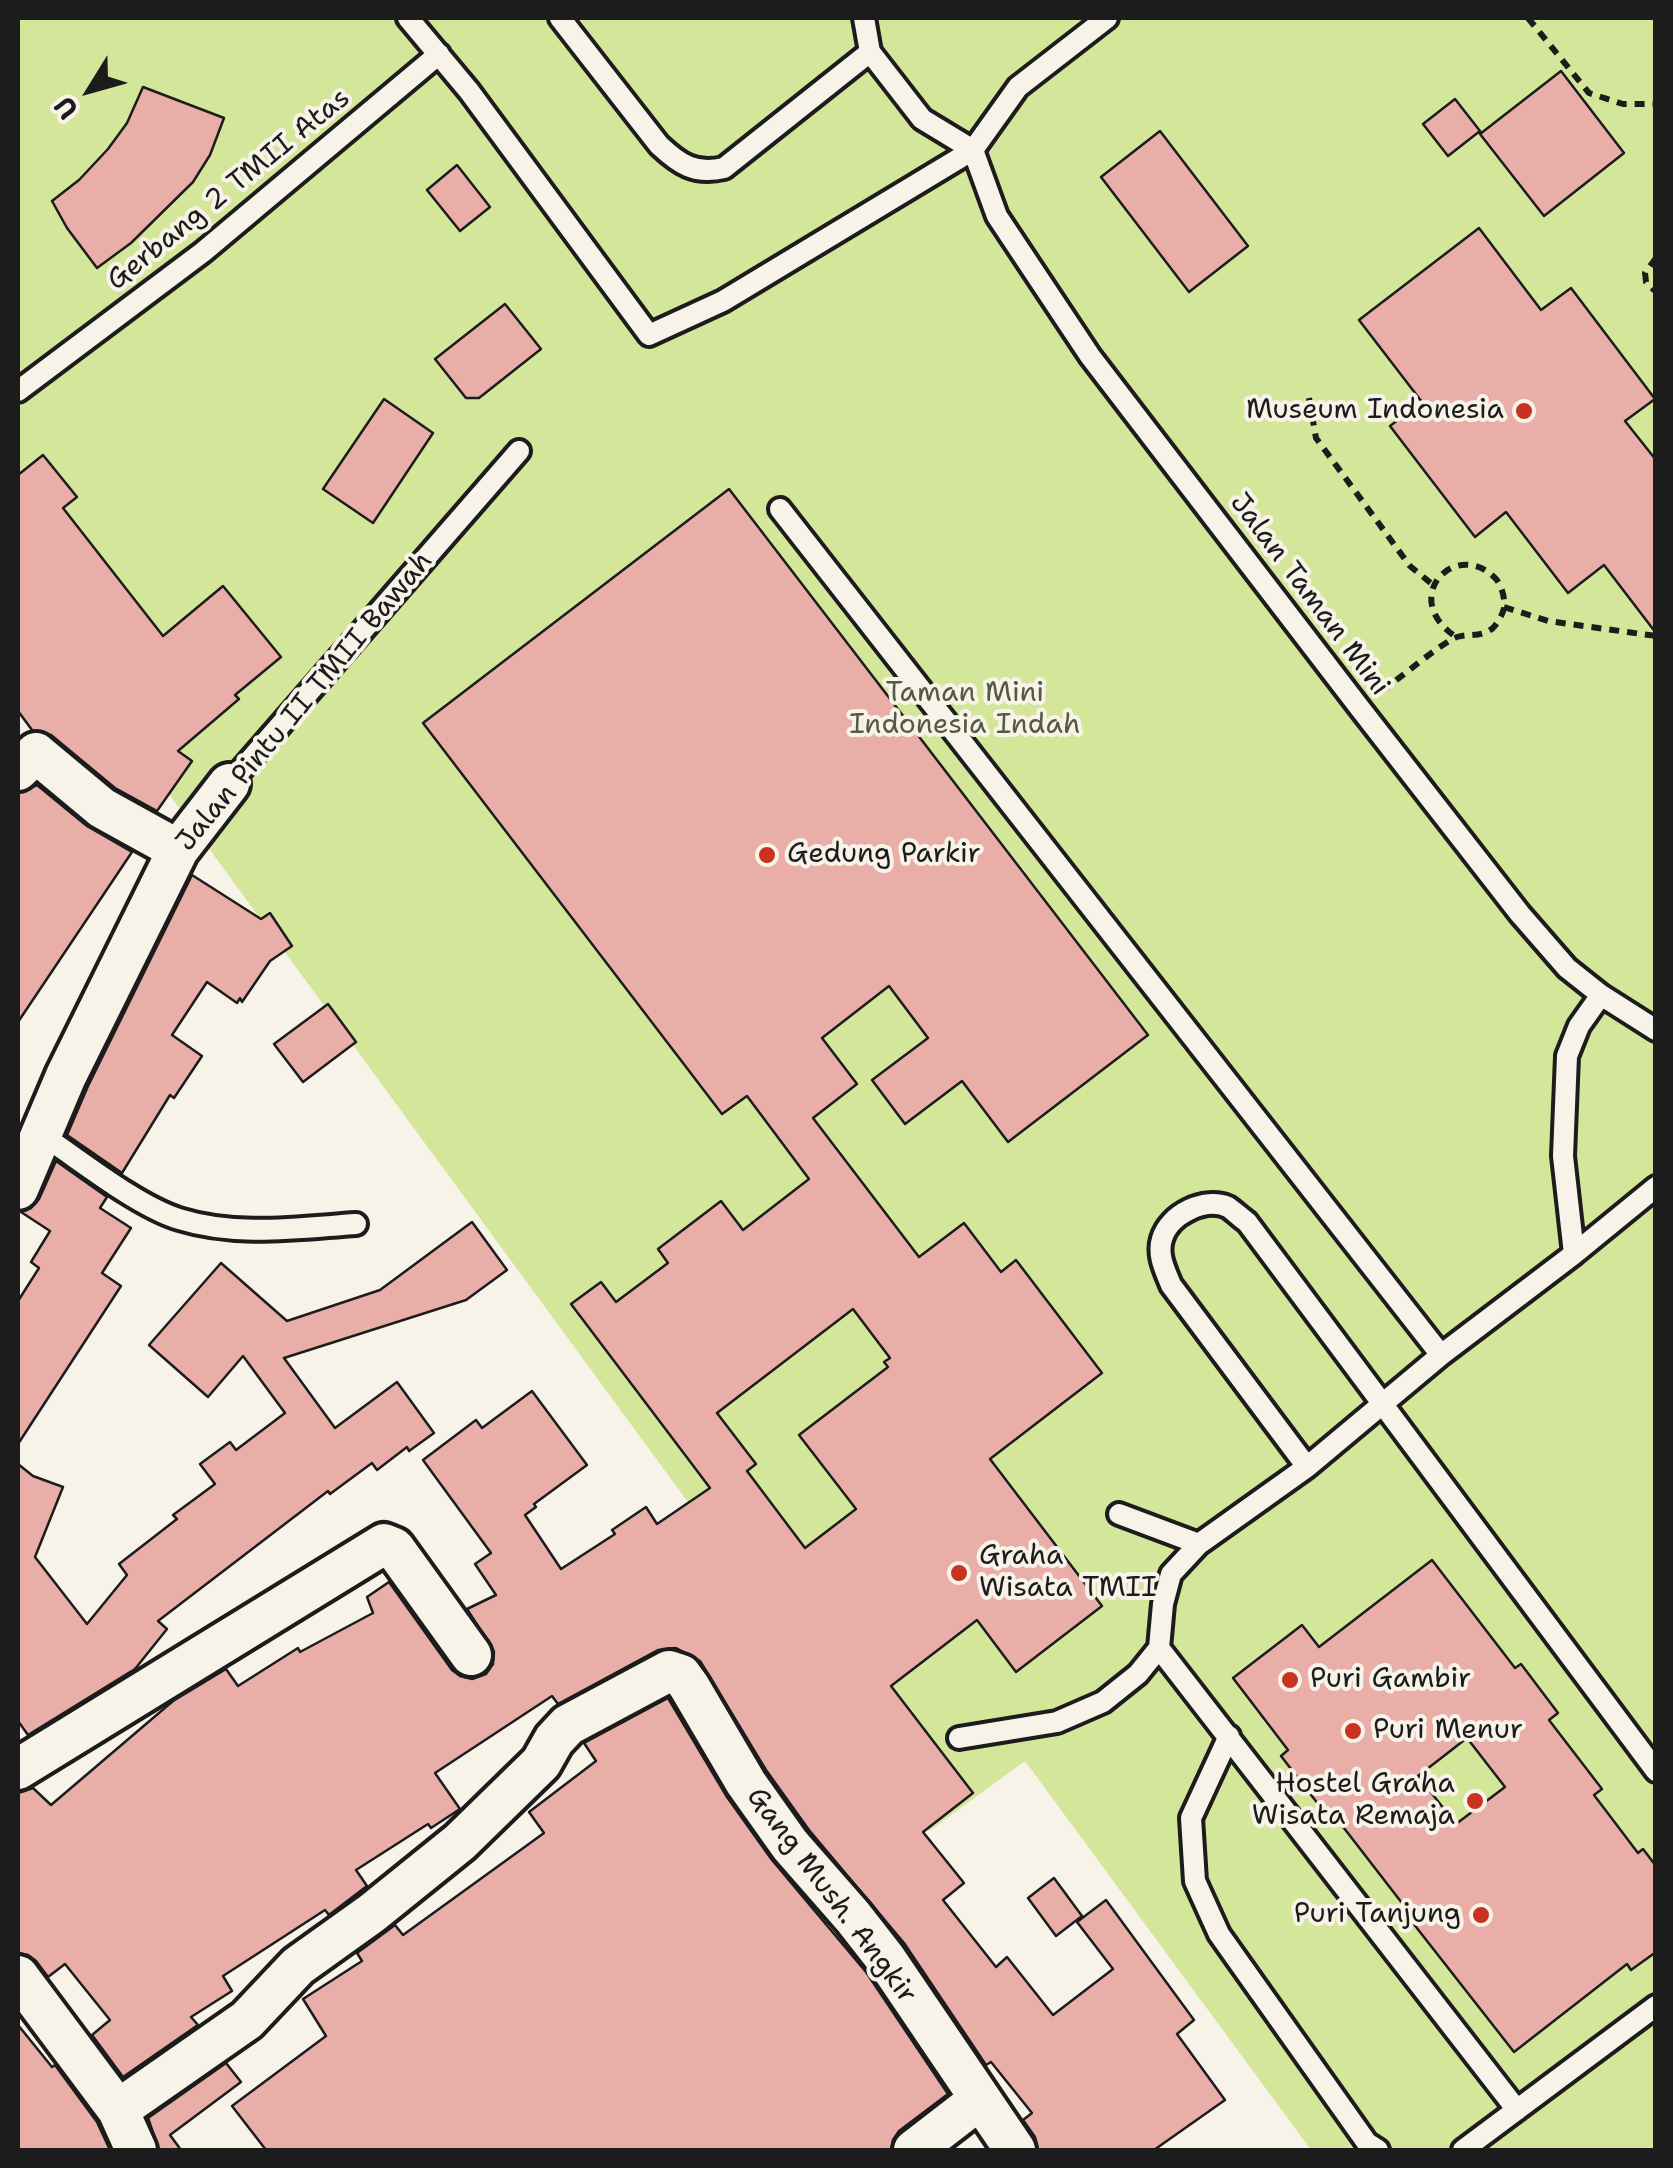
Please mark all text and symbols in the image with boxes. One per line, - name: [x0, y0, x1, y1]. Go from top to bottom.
- north arrow: [40, 40, 140, 140]
- street label: Gerbang 2 TMII Atas: [101, 82, 357, 298]
- text: U: [45, 89, 87, 127]
- place label: Museum Indonesia: [1246, 394, 1504, 428]
- marker: Museum Indonesia: [1513, 400, 1535, 422]
- street label: Jalan Taman Mini: [1222, 487, 1396, 703]
- street label: Jalan Pintu II TMII Bawah: [170, 545, 440, 859]
- park label: Taman Mini Indonesia Indah: [850, 677, 1080, 743]
- place label: Gedung Parkir: [787, 838, 981, 872]
- marker: Gedung Parkir: [756, 844, 778, 866]
- place label: Graha Wisata TMII: [979, 1540, 1157, 1606]
- marker: Graha Wisata TMII: [948, 1562, 970, 1584]
- place label: Puri Gambir: [1310, 1663, 1471, 1697]
- marker: Puri Gambir: [1279, 1669, 1301, 1691]
- place label: Puri Menur: [1373, 1714, 1523, 1748]
- marker: Puri Menur: [1342, 1720, 1364, 1742]
- place label: Hostel Graha Wisata Remaja: [1252, 1768, 1455, 1834]
- street label: Gang Mush. Angkir: [739, 1781, 923, 2011]
- marker: Hostel Graha Wisata Remaja: [1464, 1790, 1486, 1812]
- place label: Puri Tanjung: [1294, 1898, 1461, 1932]
- marker: Puri Tanjung: [1470, 1904, 1492, 1926]

